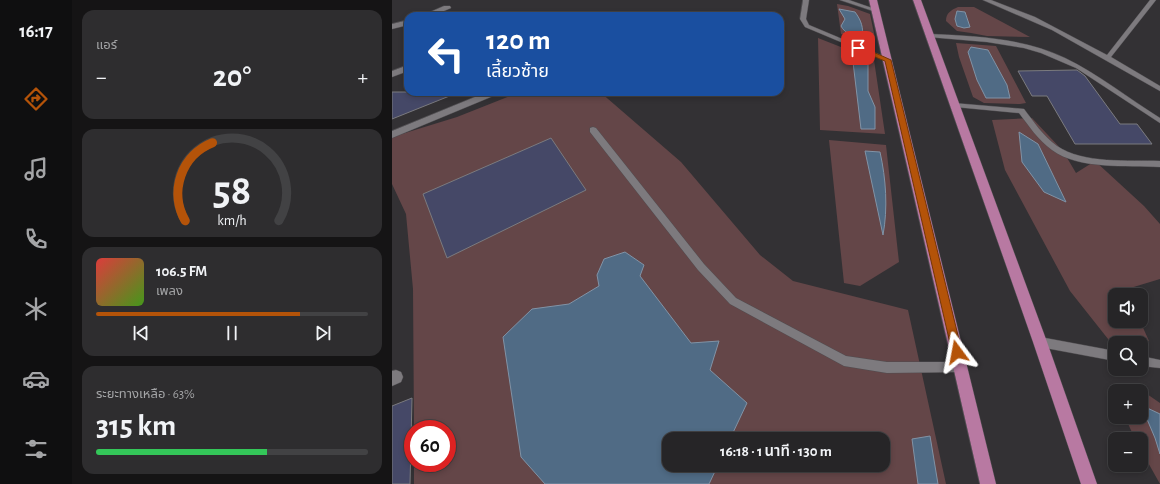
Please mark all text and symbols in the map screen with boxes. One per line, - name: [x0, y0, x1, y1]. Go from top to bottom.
- text: 16:17: [19, 23, 53, 41]
- text: 120 m: [486, 27, 551, 55]
- icon: left: [420, 28, 472, 80]
- pin: [841, 31, 875, 65]
- icon: arrive: [847, 37, 869, 59]
- text: แอร์: [96, 39, 117, 52]
- text: 20°: [213, 62, 251, 92]
- text: เลี้ยวซ้าย: [486, 63, 549, 81]
- text: −: [96, 66, 107, 88]
- text: +: [357, 66, 368, 88]
- icon: directions: [22, 85, 50, 113]
- icon: music: [22, 155, 50, 183]
- text: 58: [213, 171, 251, 212]
- text: km/h: [217, 213, 247, 227]
- icon: phone: [22, 225, 50, 253]
- text: 106.5 FM: [156, 264, 207, 279]
- text: เพลง: [156, 285, 183, 298]
- map controls: [1108, 288, 1148, 472]
- button: sound: [1108, 288, 1148, 328]
- icon: climate: [22, 295, 50, 323]
- icon: previous: [130, 322, 152, 344]
- icon: pause: [221, 322, 243, 344]
- icon: next: [312, 322, 334, 344]
- position arrow: [936, 331, 978, 373]
- button: search: [1108, 336, 1148, 376]
- icon: car: [22, 365, 50, 393]
- button: +: [1108, 384, 1148, 424]
- text: ระยะทางเหลือ · 63%: [96, 388, 195, 401]
- text: 315 km: [96, 411, 176, 441]
- speed limit sign: 60: [404, 420, 456, 472]
- button: −: [1108, 432, 1148, 472]
- icon: filters: [22, 435, 50, 463]
- text: 16:18 · 1 นาที · 130 m: [720, 444, 832, 459]

